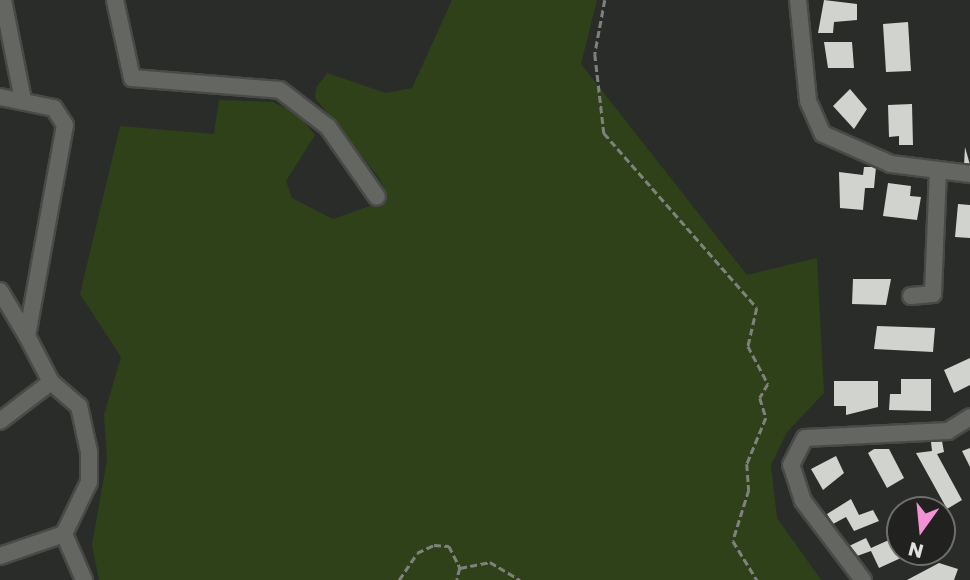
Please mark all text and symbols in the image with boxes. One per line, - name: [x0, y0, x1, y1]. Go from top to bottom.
- north arrow: [886, 496, 956, 566]
- text: N: [906, 535, 926, 565]

